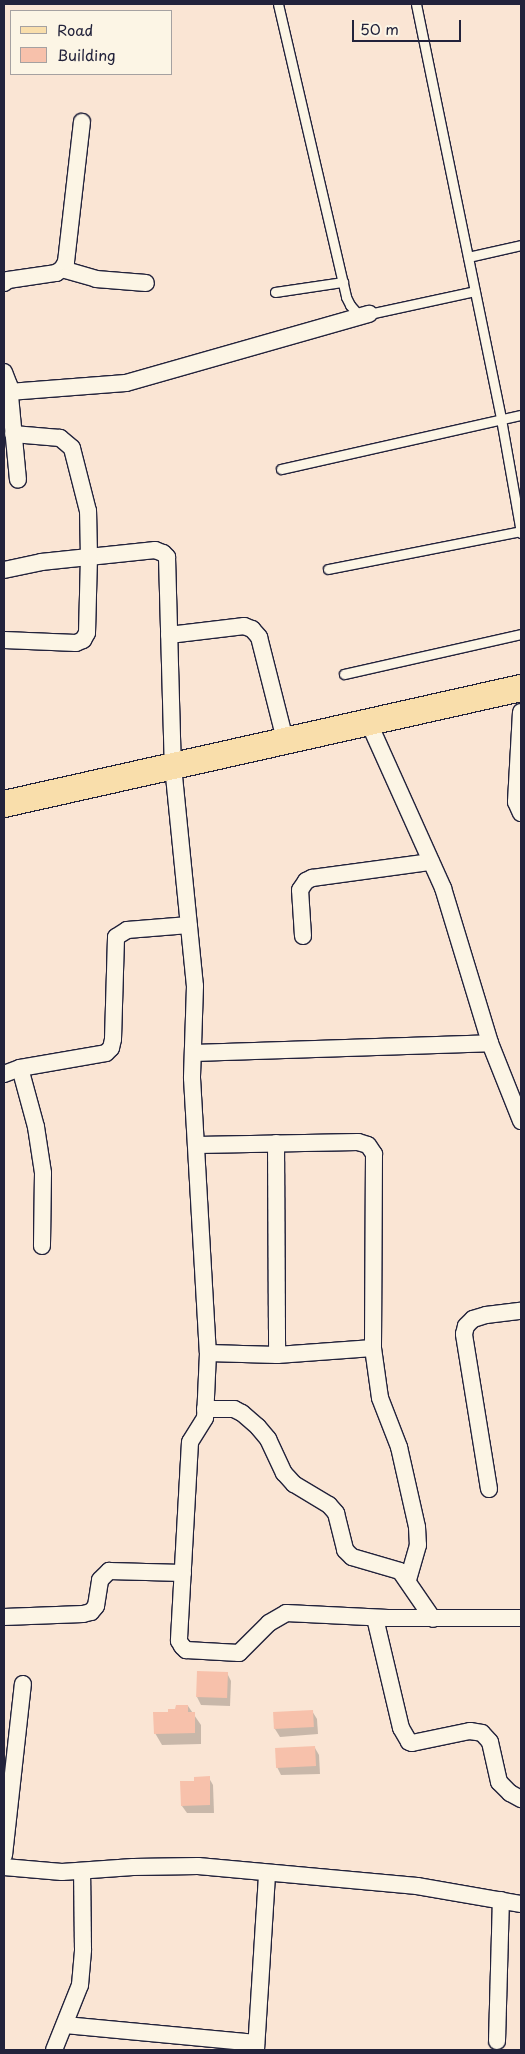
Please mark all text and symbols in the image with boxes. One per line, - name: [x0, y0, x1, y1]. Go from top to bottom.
- legend: [10, 10, 172, 75]
- scale bar: [355, 10, 464, 42]
- text: 50 m: [360, 17, 399, 40]
- text: Road: [57, 18, 93, 41]
- text: Building: [57, 43, 116, 66]

